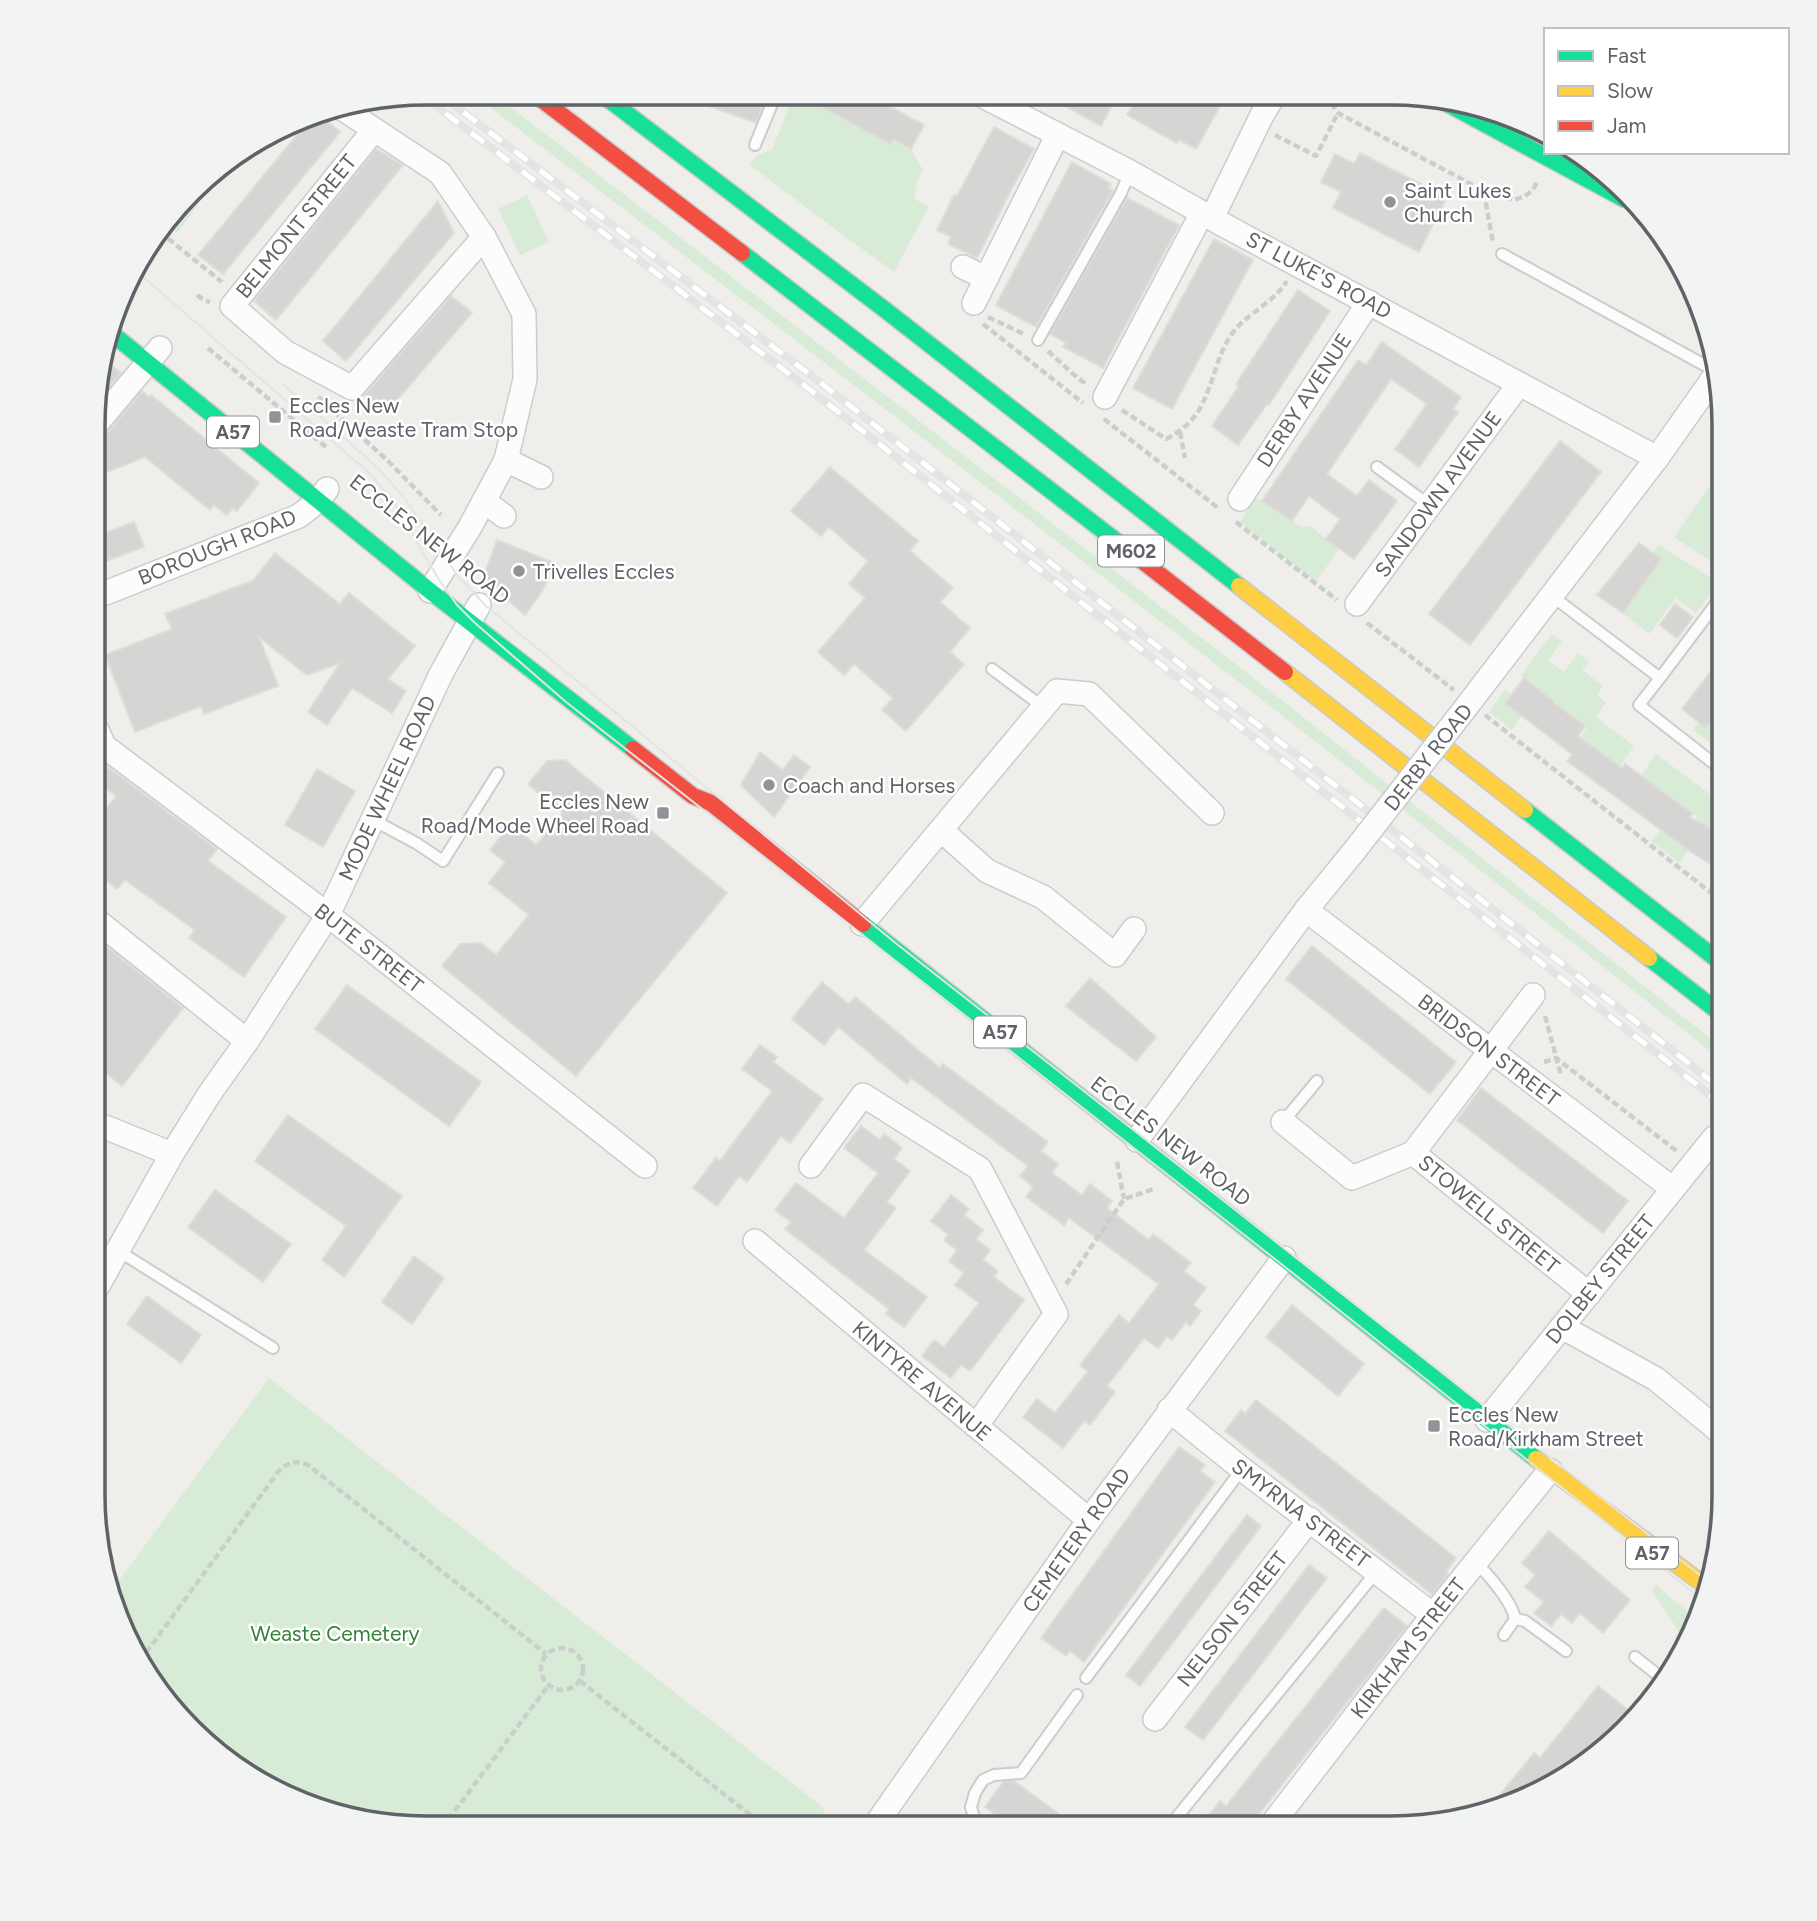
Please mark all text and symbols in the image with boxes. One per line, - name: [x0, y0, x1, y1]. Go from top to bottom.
- legend: [1544, 28, 1789, 154]
- text: Fast: [1607, 43, 1647, 68]
- text: Slow: [1607, 78, 1653, 103]
- text: Jam: [1607, 113, 1646, 138]
- street label: BELMONT STREET: [230, 149, 362, 303]
- place label: Saint Lukes Church: [1404, 178, 1511, 227]
- marker: Saint Lukes Church: [1382, 194, 1398, 210]
- street label: ST LUKE'S ROAD: [1242, 226, 1396, 324]
- street label: DERBY AVENUE: [1251, 328, 1357, 472]
- place label: Eccles New Road/Weaste Tram Stop: [289, 393, 518, 442]
- street label: SANDOWN AVENUE: [1369, 406, 1507, 582]
- marker: Eccles New Road/Weaste Tram Stop: [267, 409, 283, 425]
- road number: A57: [207, 416, 259, 448]
- street label: ECCLES NEW ROAD: [345, 469, 515, 609]
- street label: BOROUGH ROAD: [134, 504, 300, 590]
- road number: M602: [1098, 536, 1164, 566]
- place label: Trivelles Eccles: [533, 559, 674, 584]
- marker: Trivelles Eccles: [511, 563, 527, 579]
- street label: MODE WHEEL ROAD: [333, 692, 441, 884]
- street label: DERBY ROAD: [1378, 699, 1478, 815]
- place label: Coach and Horses: [783, 773, 955, 798]
- marker: Coach and Horses: [761, 777, 777, 793]
- place label: Eccles New Road/Mode Wheel Road: [421, 789, 650, 838]
- marker: Eccles New Road/Mode Wheel Road: [655, 805, 671, 821]
- street label: BUTE STREET: [310, 898, 429, 998]
- street label: BRIDSON STREET: [1413, 989, 1565, 1112]
- road number: A57: [974, 1016, 1026, 1048]
- street label: ECCLES NEW ROAD: [1086, 1071, 1256, 1211]
- street label: STOWELL STREET: [1413, 1149, 1565, 1279]
- street label: DOLBEY STREET: [1540, 1209, 1660, 1349]
- street label: KINTYRE AVENUE: [847, 1316, 997, 1446]
- place label: Eccles New Road/Kirkham Street: [1448, 1402, 1644, 1451]
- marker: Eccles New Road/Kirkham Street: [1426, 1418, 1442, 1434]
- street label: SMYRNA STREET: [1227, 1453, 1375, 1573]
- street label: CEMETERY ROAD: [1017, 1463, 1135, 1617]
- road number: A57: [1626, 1538, 1678, 1568]
- street label: NELSON STREET: [1172, 1546, 1293, 1691]
- street label: KIRKHAM STREET: [1345, 1572, 1471, 1723]
- park label: Weaste Cemetery: [250, 1621, 420, 1646]

